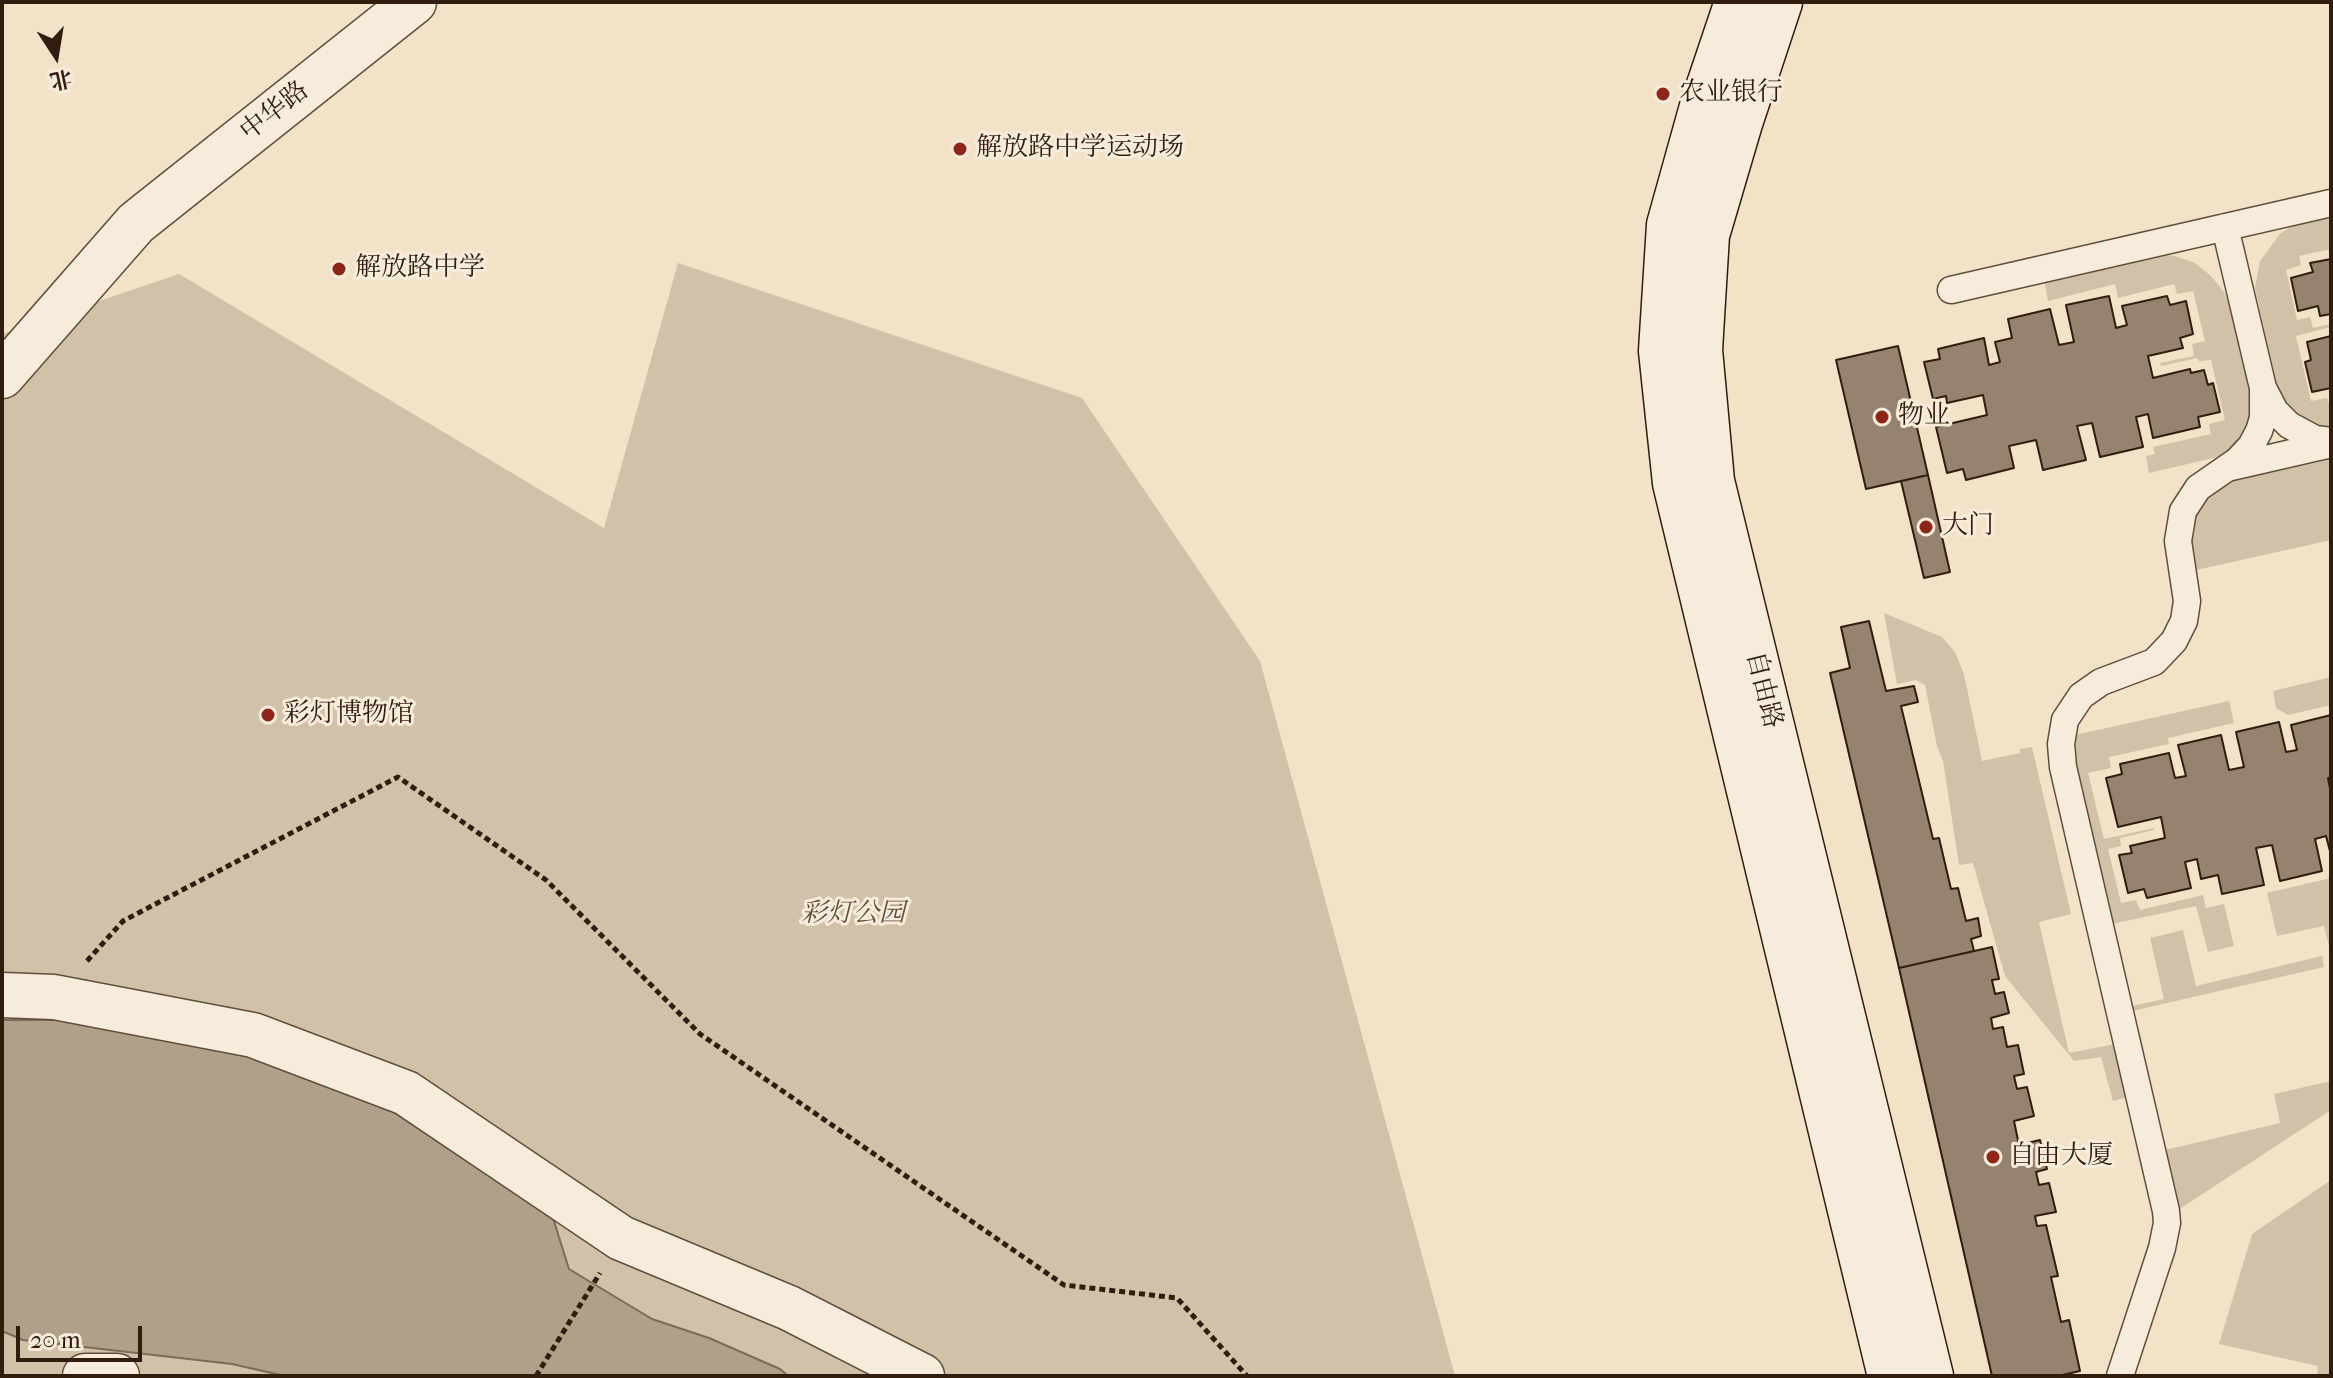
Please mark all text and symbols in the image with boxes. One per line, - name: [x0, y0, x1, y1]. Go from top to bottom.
- north arrow: [16, 16, 96, 96]
- text: 北: [48, 64, 74, 94]
- street label: 中华路: [235, 76, 315, 148]
- place label: 农业银行: [1679, 78, 1783, 110]
- marker: 农业银行: [1654, 85, 1672, 103]
- place label: 解放路中学运动场: [976, 133, 1184, 165]
- marker: 解放路中学运动场: [951, 140, 969, 158]
- place label: 解放路中学: [355, 253, 485, 285]
- marker: 解放路中学: [330, 260, 348, 278]
- place label: 物业: [1898, 401, 1950, 433]
- marker: 物业: [1873, 408, 1891, 426]
- place label: 大门: [1942, 511, 1994, 543]
- marker: 大门: [1917, 518, 1935, 536]
- street label: 自由路: [1738, 648, 1788, 732]
- place label: 彩灯博物馆: [284, 699, 414, 731]
- marker: 彩灯博物馆: [259, 706, 277, 724]
- park label: 彩灯公园: [801, 899, 905, 931]
- place label: 自由大厦: [2009, 1141, 2113, 1173]
- marker: 自由大厦: [1984, 1148, 2002, 1166]
- scale bar: [20, 1310, 146, 1360]
- text: 20 m: [30, 1326, 81, 1354]

